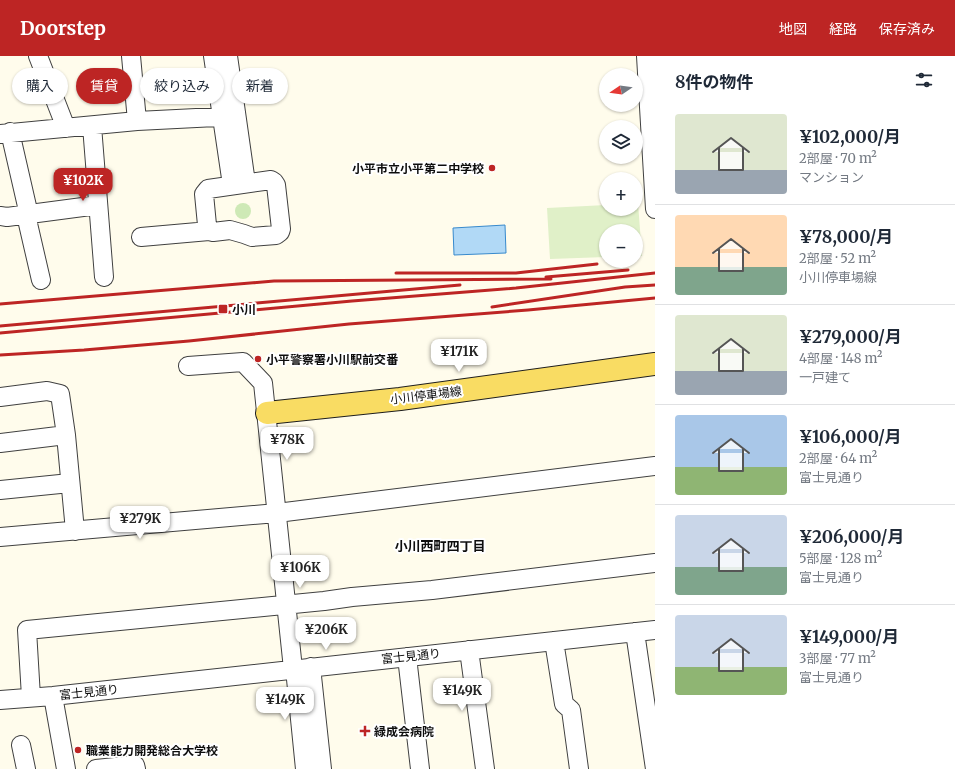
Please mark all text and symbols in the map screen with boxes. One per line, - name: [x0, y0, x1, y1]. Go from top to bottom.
- text: Doorstep: [20, 16, 106, 40]
- text: 地図: [779, 20, 807, 38]
- text: 経路: [829, 20, 857, 38]
- text: 保存済み: [879, 20, 935, 38]
- chip: 購入: [12, 68, 68, 104]
- chip: 賃貸: [76, 68, 132, 104]
- chip: 絞り込み: [140, 68, 224, 104]
- chip: 新着: [232, 68, 288, 104]
- north arrow: [599, 68, 643, 112]
- map controls: [599, 68, 643, 268]
- icon: filters: [913, 69, 935, 91]
- text: 8件の物件: [675, 71, 754, 93]
- button: layers: [599, 120, 643, 164]
- text: ¥102,000/月: [799, 126, 901, 148]
- icon: home: [707, 130, 755, 178]
- text: 2部屋 · 70 m²: [799, 150, 877, 167]
- place label: 小平市立小平第二中学校: [352, 161, 484, 176]
- marker: 小平市立小平第二中学校: [487, 163, 497, 173]
- pin: ¥102K: [55, 168, 111, 202]
- text: マンション: [799, 169, 864, 186]
- text: ¥102K: [63, 172, 103, 189]
- button: +: [599, 172, 643, 216]
- button: −: [599, 224, 643, 268]
- text: ¥78,000/月: [799, 226, 893, 248]
- icon: home: [707, 231, 755, 279]
- text: 2部屋 · 52 m²: [799, 250, 876, 267]
- text: 小川停車場線: [799, 269, 877, 286]
- place label: 小川: [232, 302, 256, 317]
- marker: 小川: [217, 303, 229, 315]
- text: ¥279,000/月: [799, 326, 902, 348]
- icon: home: [707, 331, 755, 379]
- pin: ¥171K: [431, 339, 487, 373]
- text: ¥171K: [440, 343, 478, 360]
- text: 4部屋 · 148 m²: [799, 350, 882, 367]
- place label: 小平警察署小川駅前交番: [266, 352, 399, 367]
- marker: 小平警察署小川駅前交番: [253, 354, 263, 364]
- text: 一戸建て: [799, 369, 851, 386]
- street label: 小川停車場線: [389, 383, 463, 407]
- text: ¥106,000/月: [799, 426, 902, 448]
- pin: ¥78K: [263, 427, 311, 461]
- text: ¥78K: [270, 431, 304, 448]
- icon: home: [707, 431, 755, 479]
- text: 2部屋 · 64 m²: [799, 450, 877, 467]
- text: 富士見通り: [799, 469, 864, 486]
- pin: ¥279K: [112, 506, 168, 540]
- text: ¥279K: [119, 510, 161, 527]
- text: ¥206,000/月: [799, 526, 904, 548]
- icon: home: [707, 531, 755, 579]
- district label: 小川西町四丁目: [394, 538, 486, 555]
- text: 5部屋 · 128 m²: [799, 550, 882, 567]
- pin: ¥106K: [272, 555, 328, 589]
- text: ¥106K: [279, 559, 321, 576]
- text: 富士見通り: [799, 569, 864, 586]
- pin: ¥206K: [298, 617, 354, 651]
- text: ¥206K: [304, 621, 348, 638]
- text: ¥149,000/月: [799, 626, 899, 648]
- icon: home: [707, 631, 755, 679]
- street label: 富士見通り: [380, 645, 442, 667]
- text: 3部屋 · 77 m²: [799, 650, 876, 667]
- text: 富士見通り: [799, 669, 864, 686]
- pin: ¥149K: [434, 678, 490, 712]
- street label: 富士見通り: [58, 681, 120, 703]
- text: ¥149K: [442, 682, 482, 699]
- pin: ¥149K: [257, 687, 313, 721]
- text: ¥149K: [265, 691, 305, 708]
- place label: 緑成会病院: [374, 724, 434, 739]
- marker: 緑成会病院: [359, 725, 371, 737]
- place label: 職業能力開発総合大学校: [86, 743, 218, 758]
- marker: 職業能力開発総合大学校: [73, 745, 83, 755]

